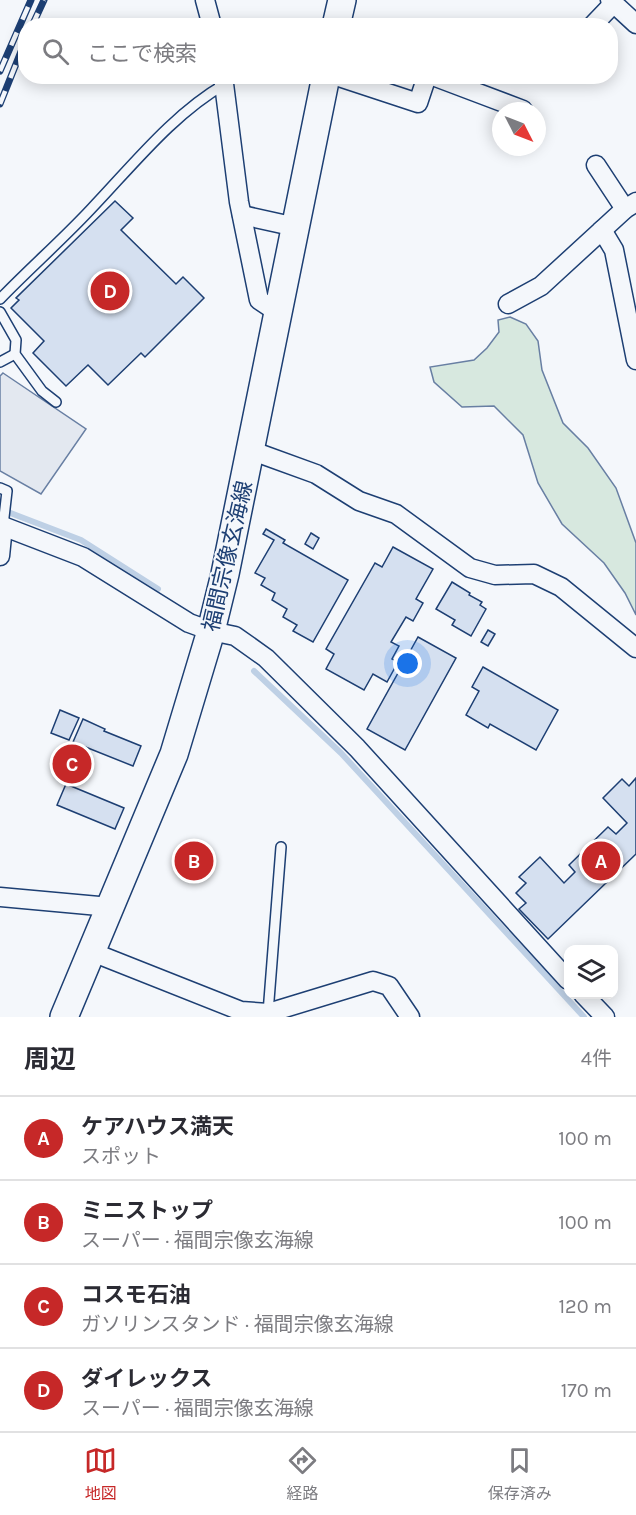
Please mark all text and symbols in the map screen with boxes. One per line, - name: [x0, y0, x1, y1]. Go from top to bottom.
- search box: [18, 18, 618, 84]
- icon: search: [39, 35, 72, 68]
- text: ここで検索: [87, 41, 197, 67]
- north arrow: [492, 102, 546, 156]
- pin: D: [90, 268, 130, 314]
- street label: 福間宗像玄海線: [198, 478, 258, 634]
- your location: [393, 649, 422, 678]
- pin: C: [52, 742, 92, 786]
- pin: B: [174, 838, 214, 884]
- pin: A: [582, 838, 620, 884]
- map controls: [564, 945, 618, 999]
- button: layers: [564, 945, 618, 999]
- text: 周辺: [24, 1044, 76, 1075]
- text: 4件: [581, 1047, 612, 1070]
- text: ケアハウス満天: [81, 1114, 234, 1140]
- text: A: [37, 1127, 50, 1150]
- text: 100 m: [558, 1127, 612, 1150]
- text: スポット: [81, 1145, 161, 1168]
- text: ミニストップ: [81, 1198, 213, 1224]
- text: B: [37, 1211, 50, 1234]
- text: 100 m: [558, 1211, 612, 1234]
- text: スーパー · 福間宗像玄海線: [81, 1229, 314, 1252]
- text: コスモ石油: [81, 1282, 191, 1308]
- text: C: [37, 1295, 50, 1318]
- text: 120 m: [558, 1295, 612, 1318]
- text: ガソリンスタンド · 福間宗像玄海線: [81, 1313, 394, 1336]
- text: ダイレックス: [81, 1366, 212, 1392]
- text: D: [37, 1379, 50, 1402]
- text: 170 m: [561, 1379, 612, 1402]
- text: スーパー · 福間宗像玄海線: [81, 1397, 314, 1420]
- tab: 地図: [84, 1444, 117, 1504]
- tab: 経路: [286, 1444, 319, 1504]
- tab: 保存済み: [488, 1444, 552, 1504]

